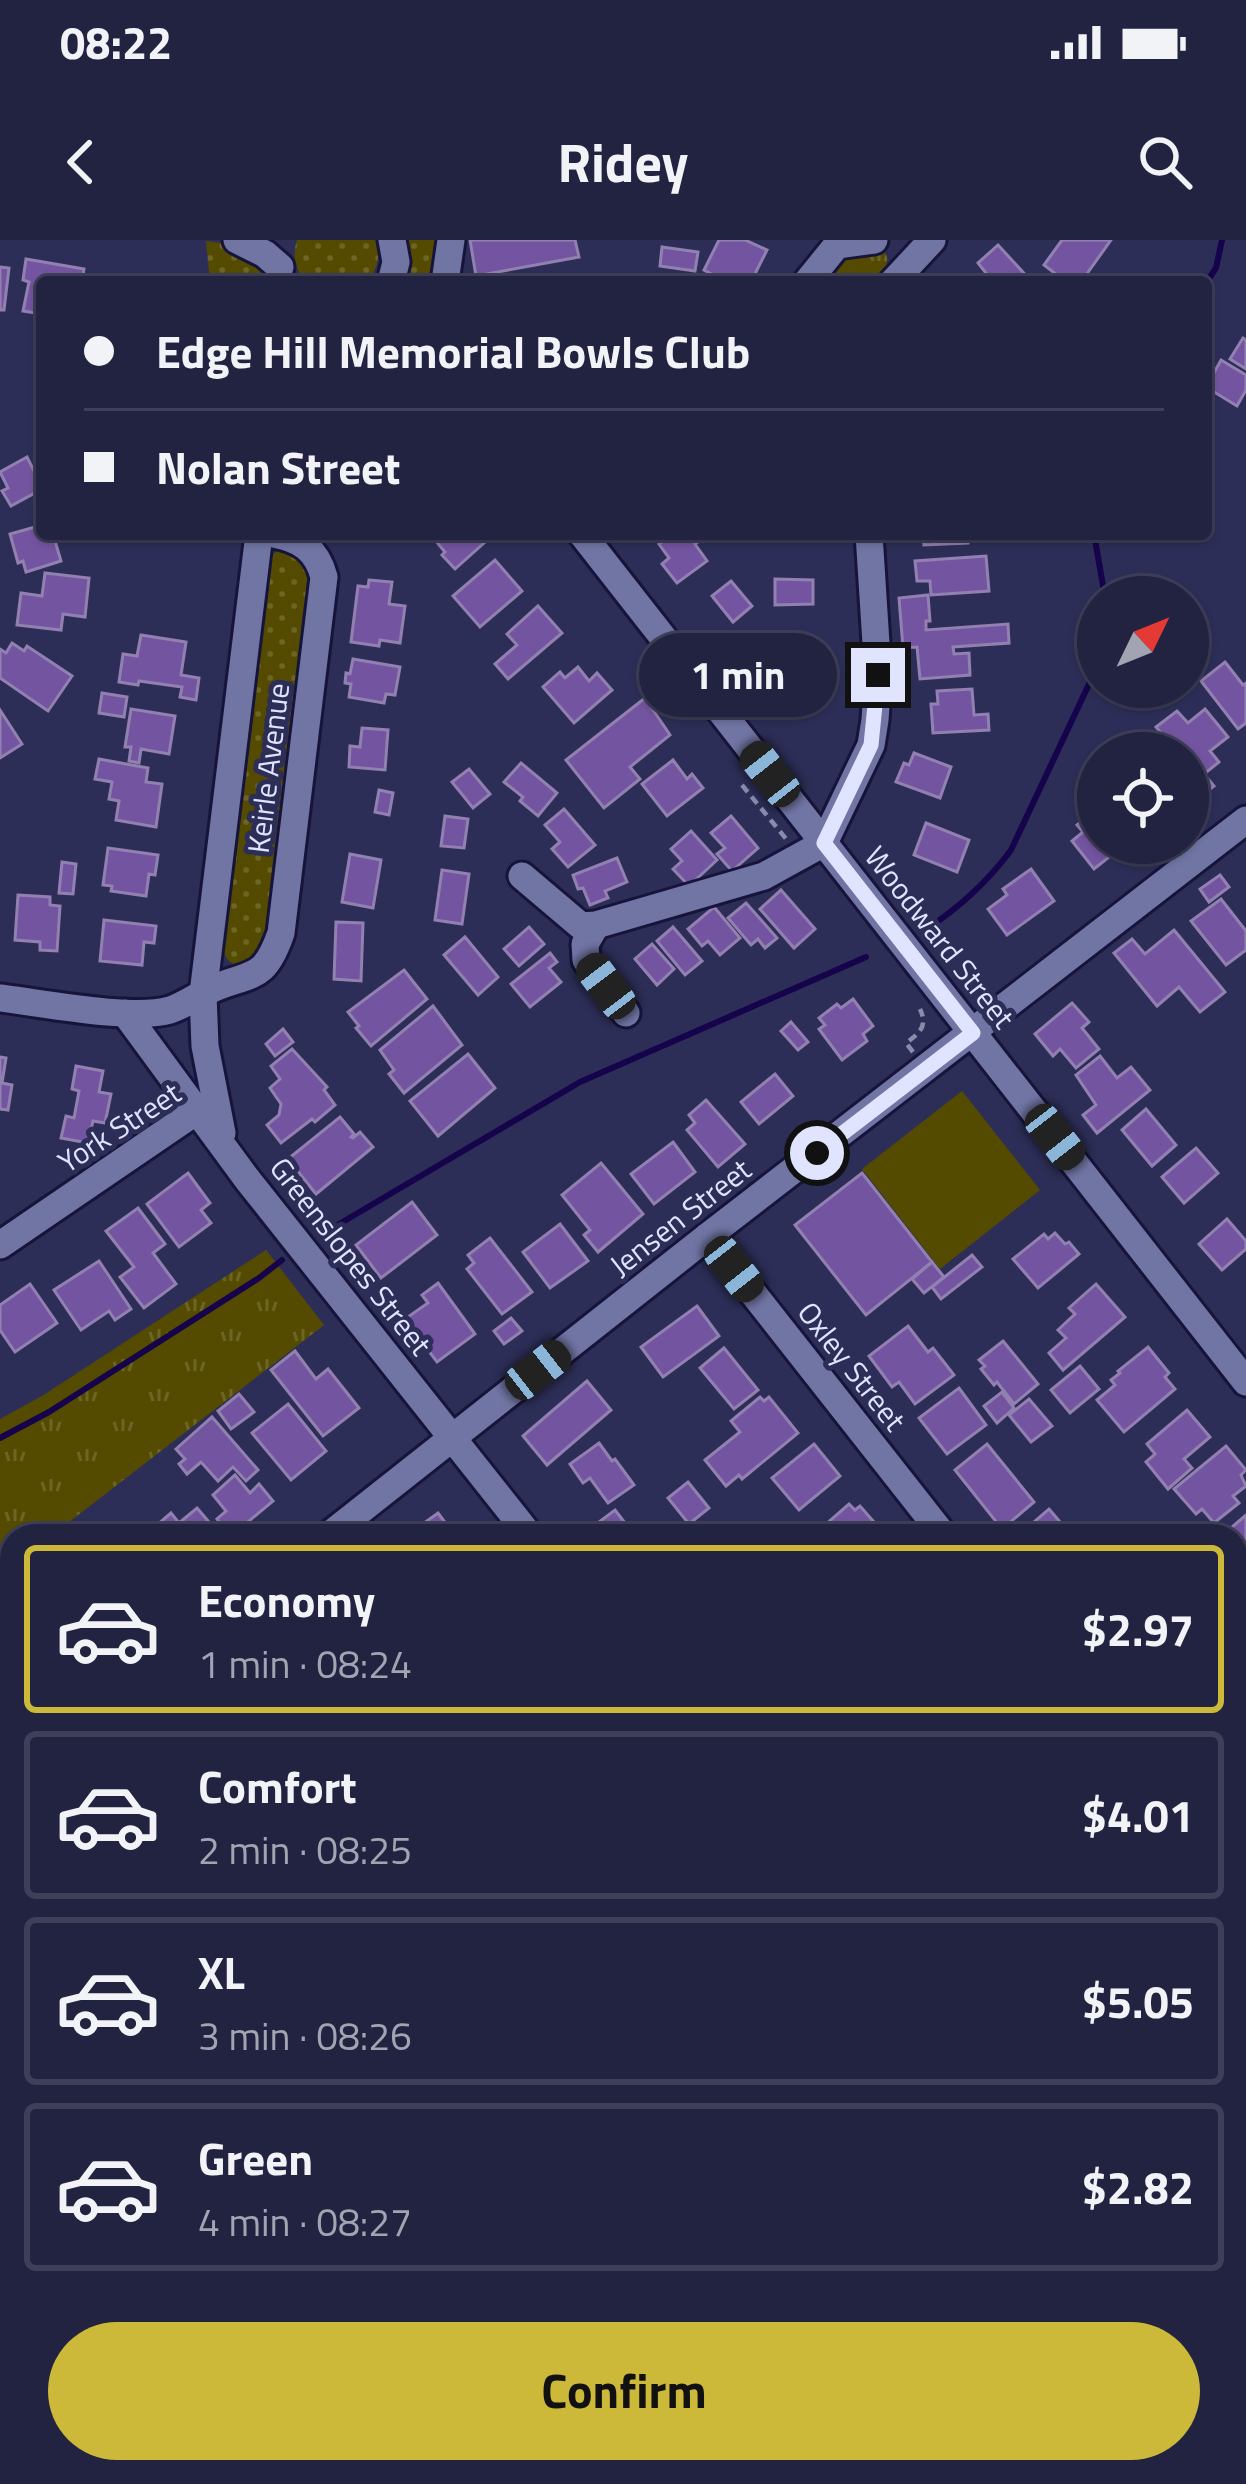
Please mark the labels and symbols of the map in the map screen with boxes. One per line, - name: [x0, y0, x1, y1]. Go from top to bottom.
- north arrow: [1077, 576, 1209, 708]
- callout: 1 min: [638, 633, 836, 717]
- route end: [851, 648, 905, 702]
- street label: Keirle Avenue: [235, 680, 301, 856]
- car: [734, 735, 806, 813]
- street label: Woodward Street: [854, 836, 1026, 1039]
- car: [570, 946, 642, 1026]
- street label: York Street: [48, 1070, 190, 1184]
- car: [1019, 1098, 1091, 1176]
- route start: [790, 1126, 844, 1180]
- street label: Greenslopes Street: [259, 1147, 443, 1365]
- street label: Jensen Street: [599, 1147, 761, 1287]
- car: [698, 1230, 770, 1308]
- street label: Oxley Street: [787, 1291, 918, 1441]
- car: [499, 1334, 577, 1406]

